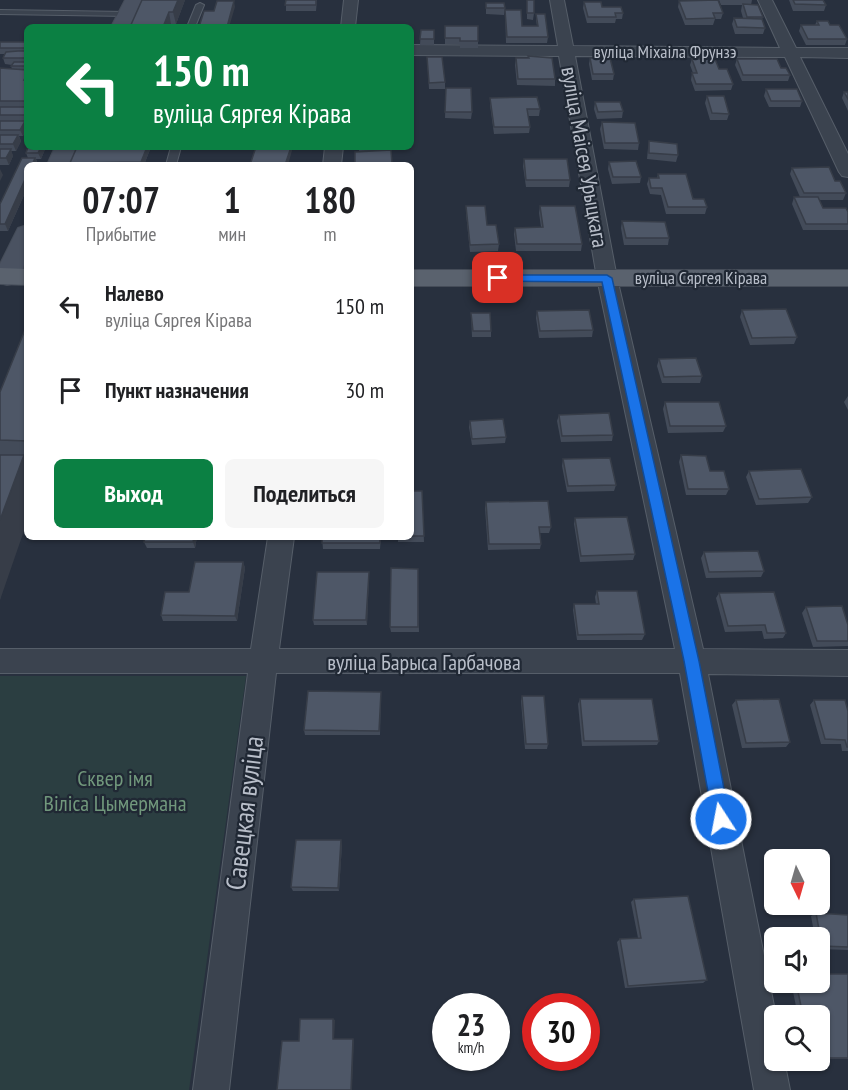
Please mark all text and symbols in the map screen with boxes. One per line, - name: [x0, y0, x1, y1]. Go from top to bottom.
- street label: вуліца Міхаіла Фрунзэ: [594, 40, 737, 63]
- text: 150 m: [153, 43, 250, 98]
- icon: left: [54, 48, 132, 126]
- street label: вуліца Маісея Урыцкага: [555, 64, 615, 250]
- text: вуліца Сяргея Кірава: [153, 96, 352, 130]
- text: 07:07: [82, 176, 160, 223]
- text: 1: [224, 176, 241, 223]
- text: 180: [304, 176, 356, 223]
- text: Прибытие: [86, 221, 157, 247]
- text: мин: [218, 221, 246, 247]
- text: m: [324, 221, 337, 247]
- pin: [472, 252, 523, 303]
- icon: arrive: [481, 261, 514, 294]
- street label: вуліца Сяргея Кірава: [635, 266, 767, 289]
- text: Налево: [105, 279, 164, 307]
- icon: left: [54, 290, 87, 323]
- text: 150 m: [335, 292, 384, 320]
- text: вуліца Сяргея Кірава: [105, 307, 252, 333]
- icon: arrive: [54, 374, 87, 407]
- text: Пункт назначения: [105, 376, 249, 404]
- text: 30 m: [345, 376, 384, 404]
- button: Выход: [54, 459, 213, 528]
- button: Поделиться: [225, 459, 384, 528]
- street label: вуліца Барыса Гарбачова: [327, 648, 521, 676]
- street label: Савецкая вуліца: [218, 734, 270, 892]
- park label: Сквер імя Віліса Цымермана: [44, 764, 186, 817]
- position arrow: [689, 787, 753, 851]
- north arrow: [764, 849, 830, 915]
- map controls: [764, 849, 830, 1071]
- button: sound: [764, 927, 830, 993]
- speed limit sign: 30: [522, 993, 600, 1071]
- text: 23: [457, 1005, 485, 1044]
- button: search: [764, 1005, 830, 1071]
- text: km/h: [458, 1038, 484, 1057]

